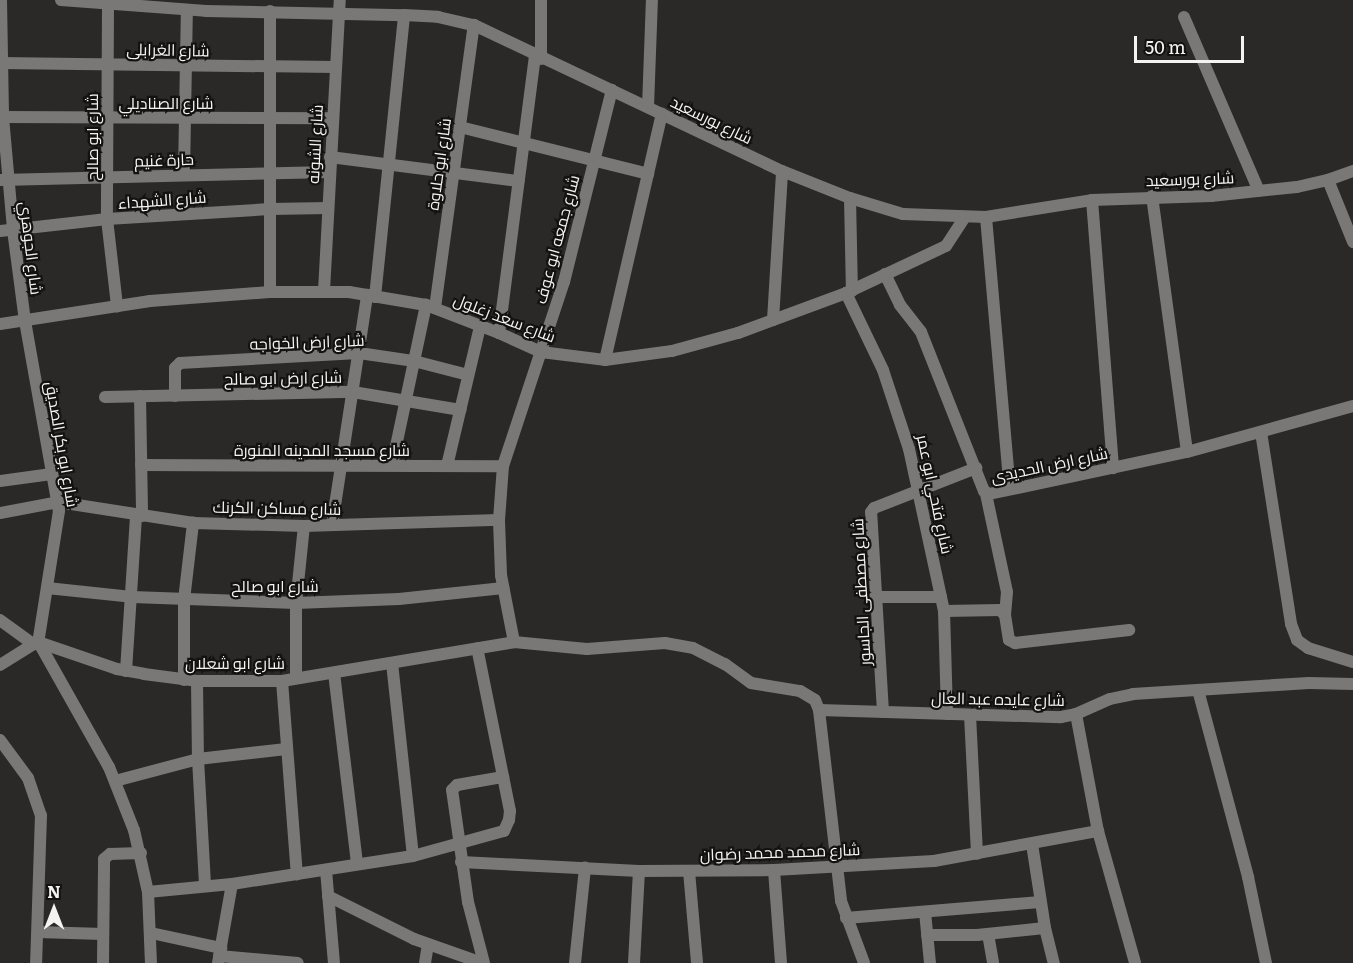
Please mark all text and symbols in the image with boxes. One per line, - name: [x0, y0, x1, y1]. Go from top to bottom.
- scale bar: [1137, 24, 1246, 62]
- text: 50 m: [1145, 33, 1186, 60]
- street label: شارع الغرابلى: [126, 39, 210, 59]
- street label: شارع بورسعيد: [668, 91, 756, 147]
- street label: شارع الصناديلي: [119, 92, 213, 112]
- street label: شارع ابو صالح: [81, 93, 101, 181]
- street label: شارع الشونه: [302, 104, 326, 184]
- street label: شارع ابو حلاوة: [422, 117, 454, 211]
- street label: حارة غنيم: [134, 148, 194, 170]
- street label: شارع بورسعيد: [1145, 167, 1235, 189]
- street label: شارع جمعه ابو عوف: [530, 172, 582, 306]
- street label: شارع الشهداء: [117, 186, 207, 212]
- street label: شارع الجوهري: [17, 200, 47, 296]
- street label: شارع سعد زغلول: [451, 289, 559, 345]
- street label: شارع ارض الخواجه: [249, 329, 365, 353]
- street label: شارع ارض ابو صالح: [224, 366, 342, 388]
- street label: شارع ابو بكر الصديق: [42, 380, 84, 508]
- street label: شارع فتحي ابو عمر: [914, 432, 958, 556]
- street label: شارع مسجد المدينه المنورة: [234, 439, 410, 459]
- street label: شارع ارض الحديدى: [989, 442, 1109, 486]
- street label: شارع مساكن الكرنك: [212, 496, 342, 518]
- street label: شارع مصطفى الجاسور: [847, 518, 873, 666]
- street label: شارع ابو صالح: [231, 575, 319, 595]
- street label: شارع ابو شعلان: [185, 652, 285, 672]
- street label: شارع عايده عبد العال: [931, 687, 1065, 709]
- street label: شارع محمد محمد رضوان: [699, 839, 861, 863]
- north arrow: [24, 879, 84, 939]
- text: N: [47, 879, 61, 903]

